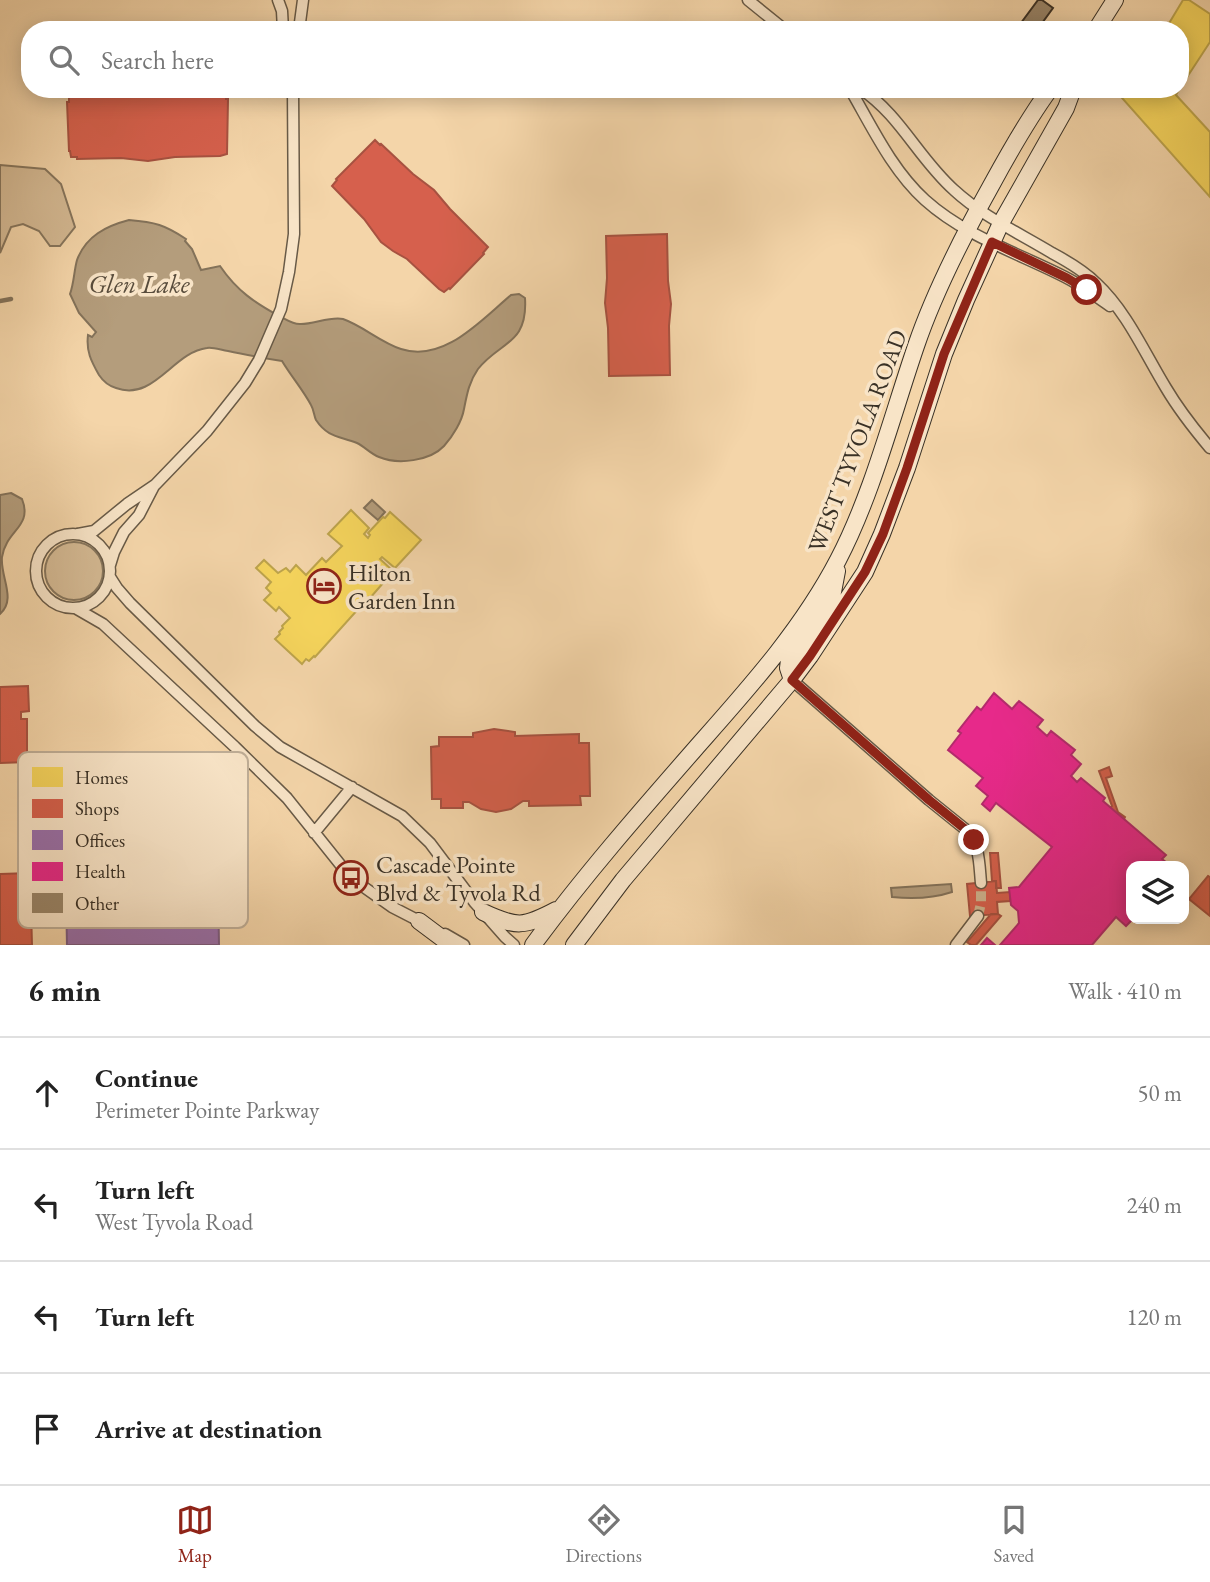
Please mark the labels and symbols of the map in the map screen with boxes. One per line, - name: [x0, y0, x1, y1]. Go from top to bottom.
- water label: Glen Lake: [88, 267, 191, 301]
- route start: [1071, 274, 1102, 305]
- street label: WEST TYVOLA ROAD: [800, 325, 914, 557]
- place label: Hilton Garden Inn: [348, 557, 456, 616]
- hotel icon: Hilton Garden Inn: [305, 567, 343, 605]
- legend: [18, 752, 248, 928]
- text: Homes: [75, 765, 128, 790]
- text: Shops: [75, 796, 119, 821]
- route end: [958, 824, 989, 855]
- text: Offices: [75, 828, 125, 853]
- place label: Cascade Pointe Blvd & Tyvola Rd: [376, 849, 542, 908]
- text: Health: [75, 859, 126, 884]
- bus stop icon: Cascade Pointe Blvd & Tyvola Rd: [332, 859, 370, 897]
- text: Other: [75, 891, 120, 916]

